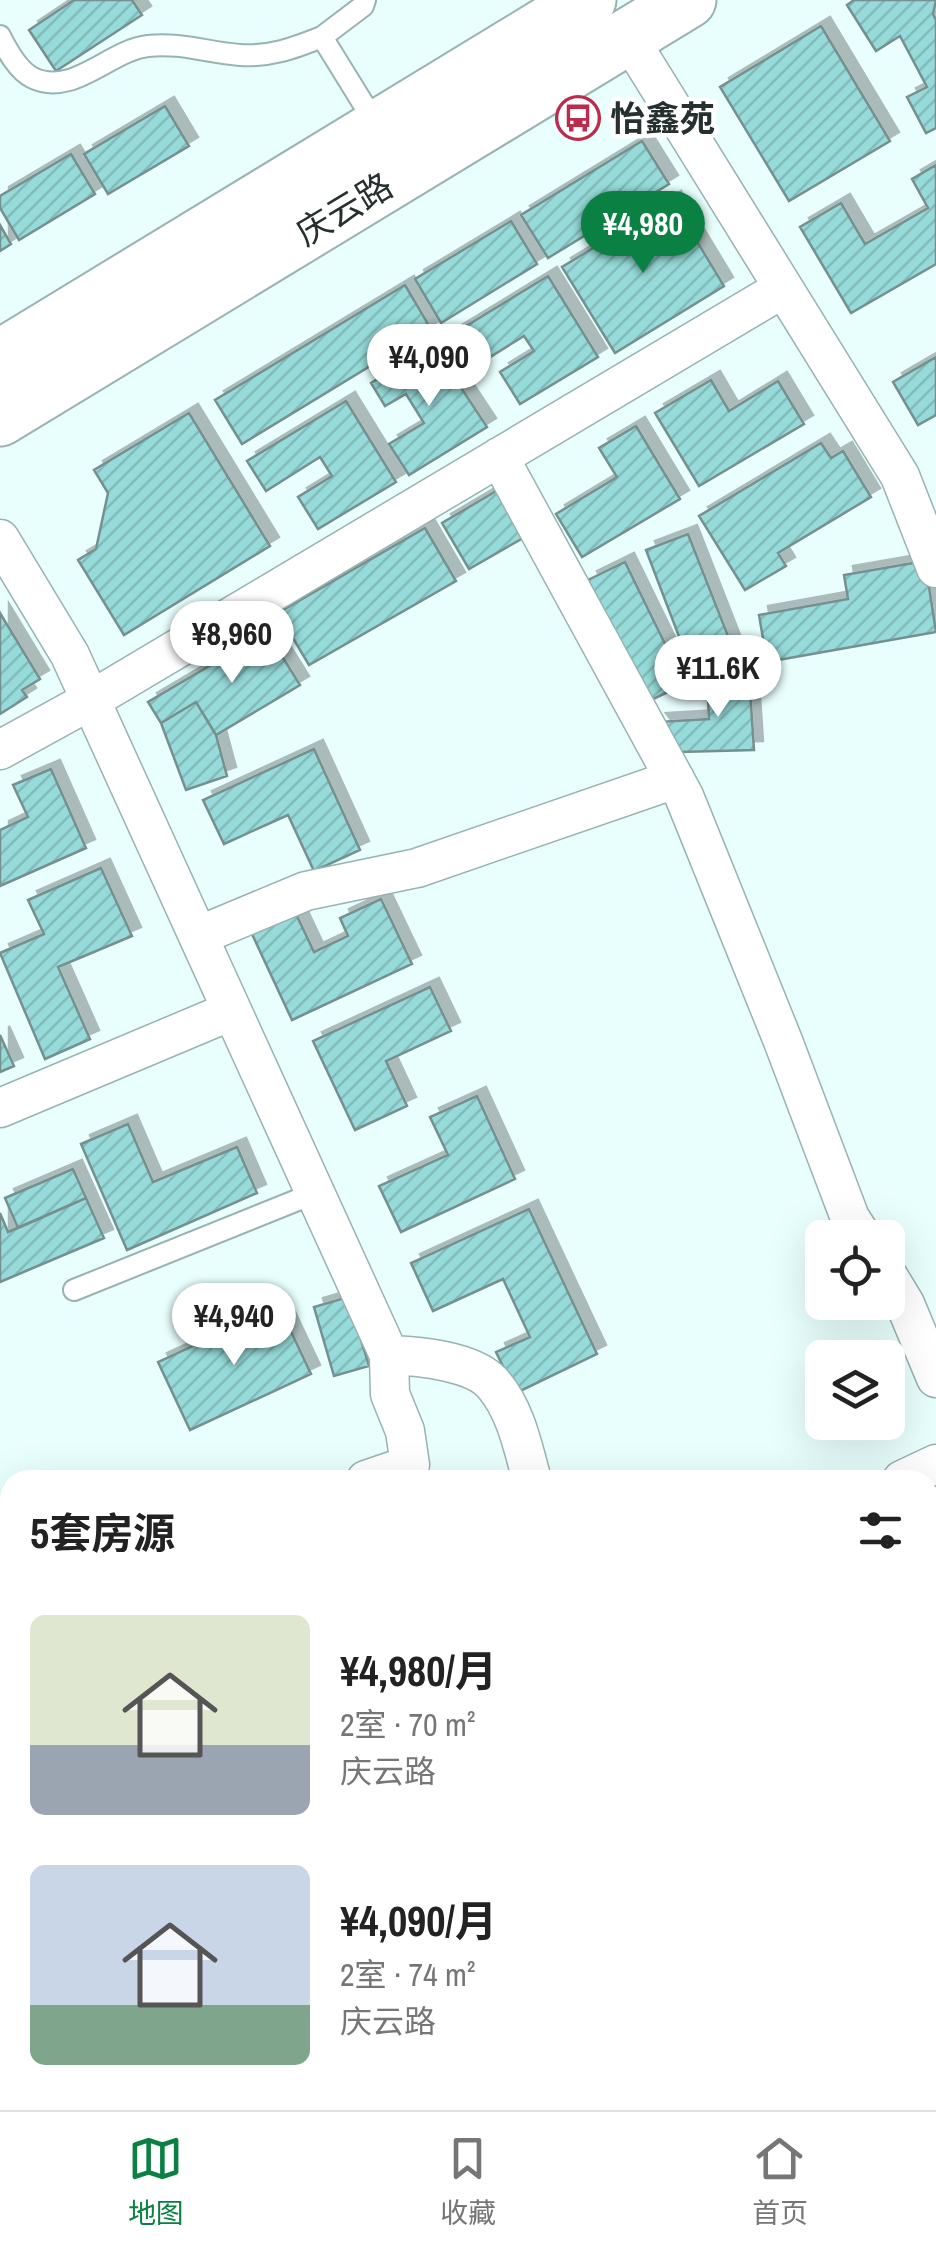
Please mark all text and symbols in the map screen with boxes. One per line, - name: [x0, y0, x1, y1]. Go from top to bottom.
- bus stop icon: 怡鑫苑: [555, 95, 601, 141]
- place label: 怡鑫苑: [610, 95, 715, 142]
- street label: 庆云路: [287, 162, 401, 256]
- pin: ¥4,980: [562, 191, 724, 276]
- text: ¥4,980: [603, 202, 683, 245]
- pin: ¥4,090: [348, 324, 510, 409]
- text: ¥4,090: [389, 335, 469, 378]
- pin: ¥8,960: [151, 601, 313, 686]
- text: ¥8,960: [192, 612, 272, 655]
- pin: ¥11.6K: [637, 635, 799, 720]
- text: ¥11.6K: [676, 646, 760, 689]
- map controls: [805, 1220, 905, 1440]
- button: locate: [805, 1220, 905, 1320]
- pin: ¥4,940: [153, 1283, 315, 1368]
- text: ¥4,940: [194, 1294, 274, 1337]
- button: layers: [805, 1340, 905, 1440]
- icon: filters: [853, 1503, 908, 1558]
- text: 5套房源: [30, 1505, 175, 1561]
- text: ¥4,980/月: [340, 1643, 497, 1699]
- icon: home: [110, 1655, 230, 1775]
- text: 2室 · 70 m²: [340, 1703, 476, 1746]
- text: 庆云路: [340, 1750, 436, 1793]
- text: ¥4,090/月: [340, 1893, 497, 1949]
- icon: home: [110, 1905, 230, 2025]
- text: 2室 · 74 m²: [340, 1953, 476, 1996]
- text: 庆云路: [340, 2000, 436, 2043]
- tab: 地图: [128, 2131, 184, 2232]
- tab: 收藏: [440, 2131, 496, 2232]
- tab: 首页: [752, 2131, 808, 2232]

